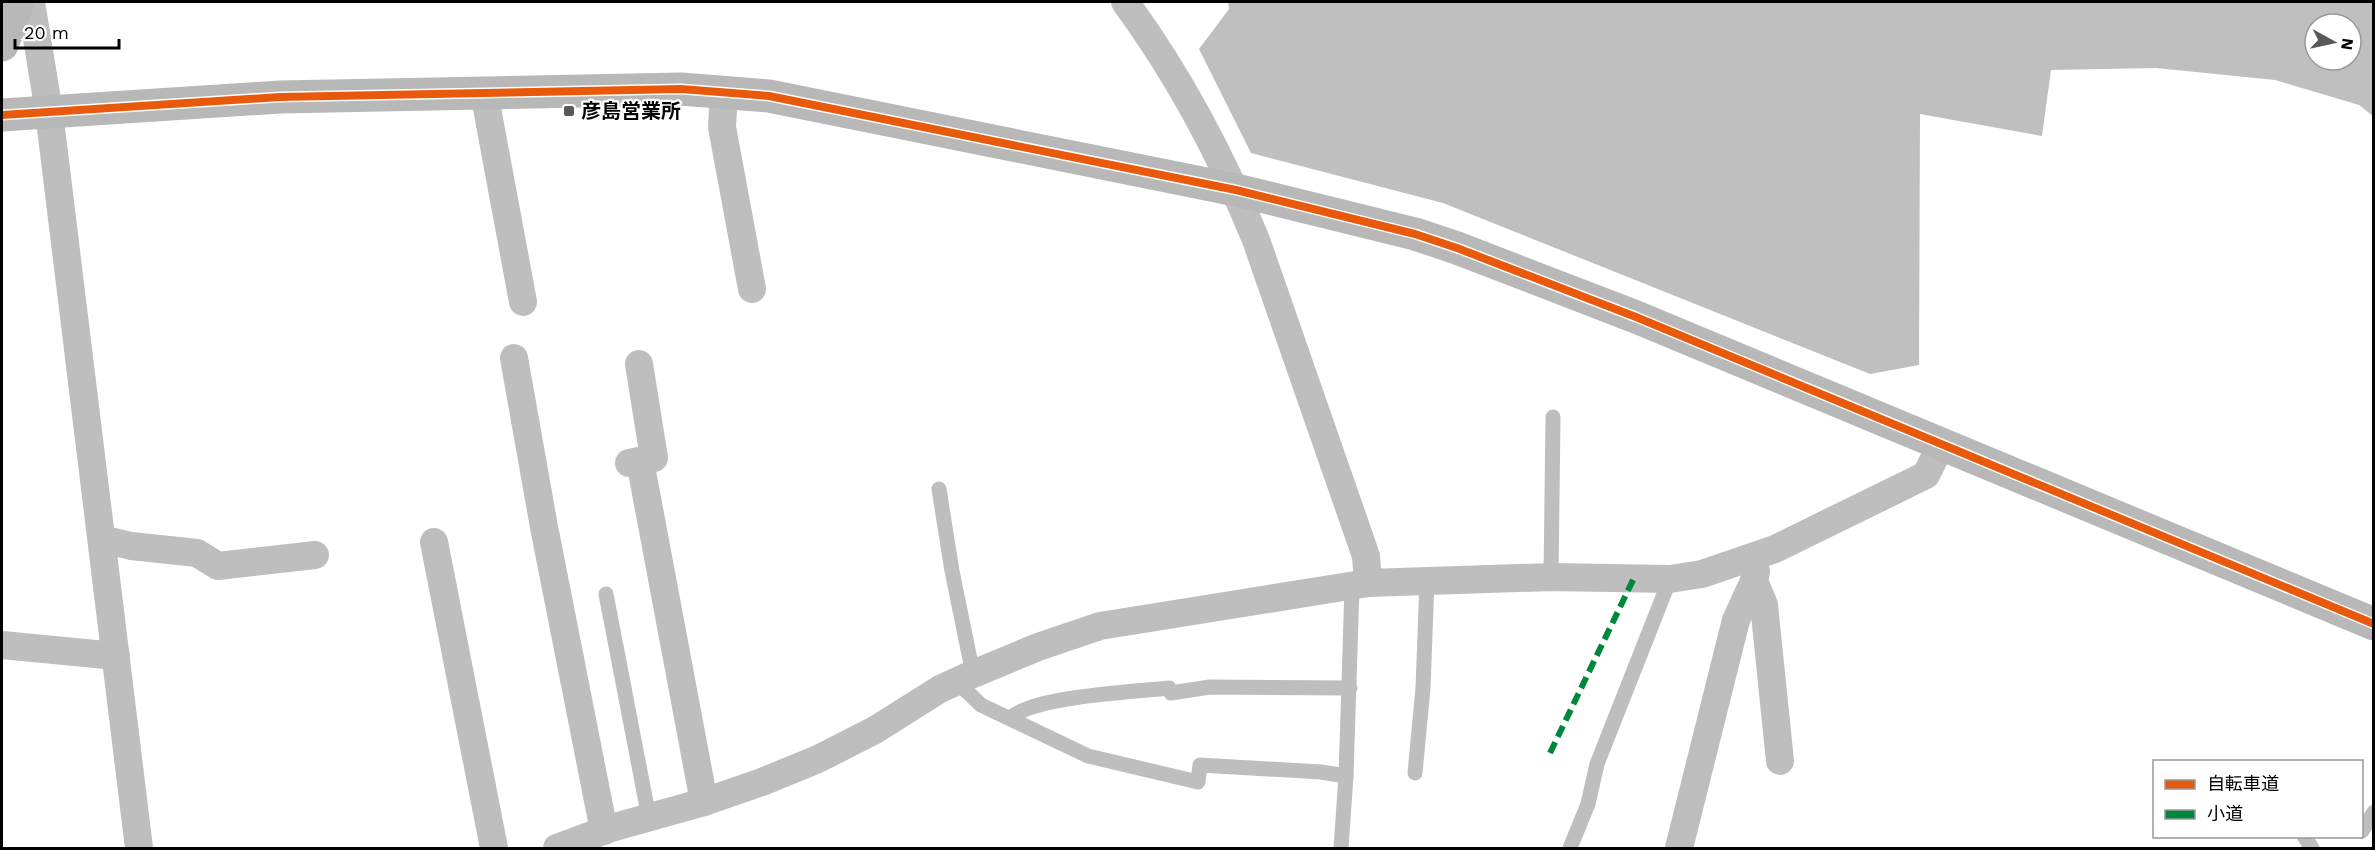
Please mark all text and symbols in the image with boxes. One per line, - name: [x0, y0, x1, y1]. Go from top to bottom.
- scale bar: [15, 12, 118, 50]
- north arrow: [2303, 12, 2363, 72]
- text: 20 m: [24, 22, 69, 43]
- text: N: [2337, 37, 2358, 51]
- place label: 彦島営業所: [581, 99, 681, 123]
- marker: 彦島営業所: [562, 104, 576, 118]
- legend: [2153, 760, 2363, 838]
- text: 自転車道: [2207, 773, 2279, 794]
- text: 小道: [2207, 803, 2243, 824]

